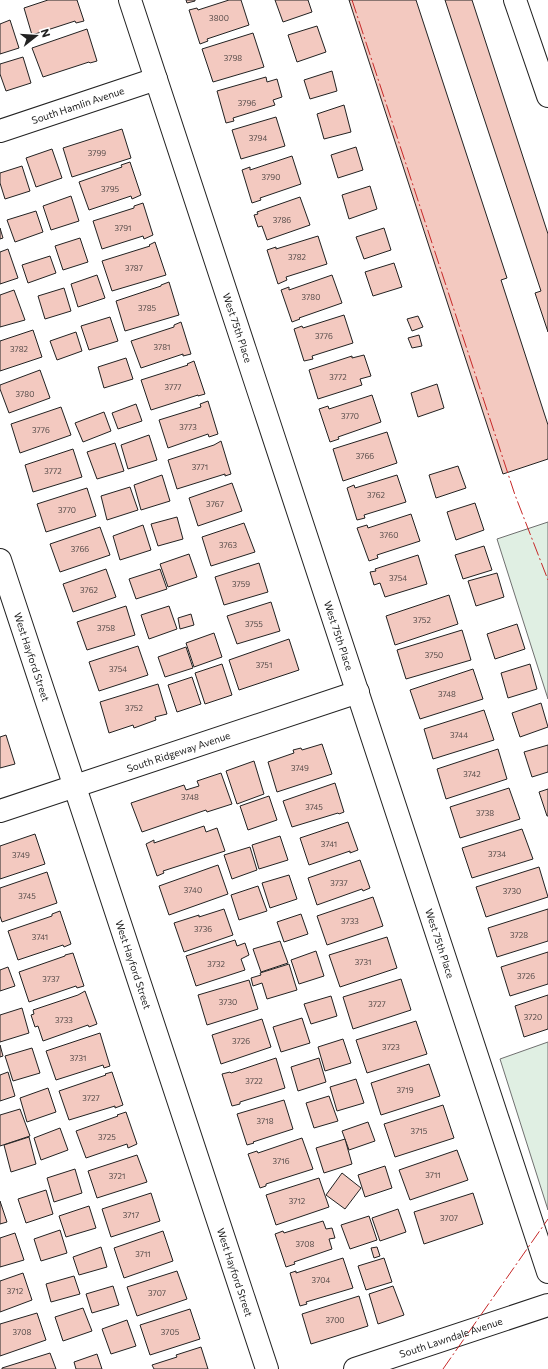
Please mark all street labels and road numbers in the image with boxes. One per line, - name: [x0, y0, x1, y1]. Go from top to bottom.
- street label: South Hamlin Avenue: [30, 84, 126, 126]
- street label: West 75th Place: [221, 291, 255, 364]
- street label: West 75th Place: [322, 599, 356, 672]
- street label: West Hayford Street: [12, 611, 52, 703]
- street label: South Ridgeway Avenue: [125, 729, 232, 774]
- street label: West 75th Place: [423, 907, 457, 980]
- street label: West Hayford Street: [113, 919, 154, 1010]
- street label: West Hayford Street: [215, 1226, 255, 1318]
- street label: South Lawndale Avenue: [398, 1315, 504, 1360]

